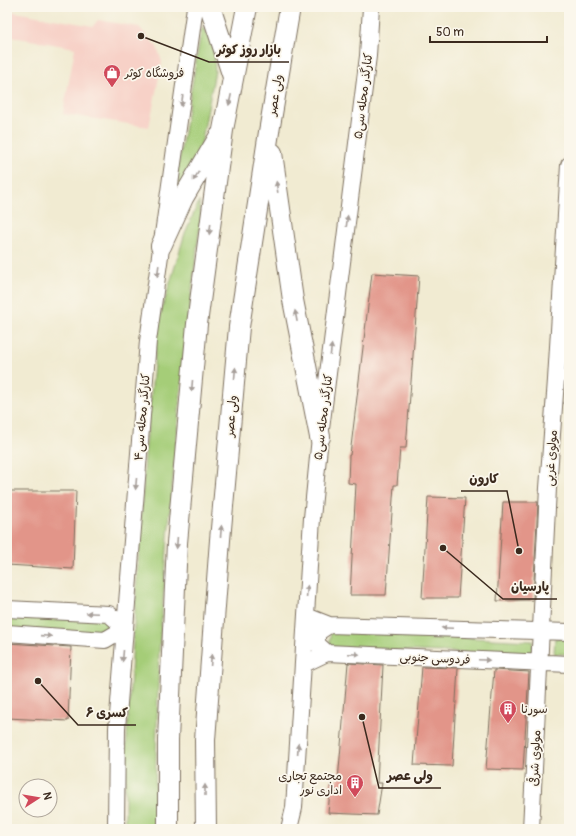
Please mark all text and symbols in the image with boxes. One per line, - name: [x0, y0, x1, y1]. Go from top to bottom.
- scale bar: [430, 18, 547, 44]
- text: 50 m: [436, 25, 464, 40]
- callout: بازار روز کوثر: [209, 37, 289, 62]
- text: بازار روز کوثر: [215, 42, 281, 58]
- street label: کنارگذر محله سی۵: [351, 52, 376, 140]
- shop icon: فروشگاه کوثر: [102, 63, 122, 88]
- place label: فروشگاه کوثر: [124, 66, 184, 81]
- street label: ولی عصر: [264, 73, 287, 118]
- one-way arrow: [226, 94, 232, 107]
- one-way arrow: [179, 95, 185, 107]
- one-way arrow: [193, 170, 200, 182]
- one-way arrow: [274, 181, 280, 193]
- one-way arrow: [344, 215, 350, 227]
- one-way arrow: [207, 223, 213, 235]
- one-way arrow: [155, 265, 161, 277]
- one-way arrow: [293, 310, 299, 322]
- one-way arrow: [328, 344, 334, 356]
- one-way arrow: [232, 367, 238, 379]
- street label: کنارگذر محله سی۴: [131, 373, 154, 461]
- street label: کنارگذر محله سی۵: [311, 373, 336, 461]
- one-way arrow: [188, 380, 195, 392]
- street label: ولی عصر: [222, 395, 241, 439]
- street label: مولوی غربی: [542, 429, 561, 487]
- callout: کارون: [461, 466, 507, 491]
- text: کارون: [469, 471, 499, 487]
- one-way arrow: [133, 478, 140, 490]
- one-way arrow: [217, 525, 224, 537]
- one-way arrow: [173, 537, 180, 549]
- callout: پارسیان: [503, 574, 557, 599]
- text: پارسیان: [511, 579, 549, 595]
- one-way arrow: [304, 585, 311, 597]
- one-way arrow: [85, 610, 98, 616]
- one-way arrow: [441, 625, 453, 632]
- one-way arrow: [40, 632, 52, 639]
- street label: فردوسی جنوبی: [399, 649, 471, 668]
- one-way arrow: [119, 650, 126, 662]
- one-way arrow: [348, 651, 361, 657]
- one-way arrow: [207, 654, 214, 666]
- one-way arrow: [478, 656, 490, 663]
- building icon: سورنا: [498, 699, 518, 724]
- callout: کسری ۶: [78, 700, 136, 725]
- place label: سورنا: [521, 702, 548, 717]
- text: کسری ۶: [86, 705, 128, 721]
- street label: مولوی شرقی: [527, 729, 544, 787]
- one-way arrow: [295, 743, 302, 755]
- callout: ولی عصر: [379, 763, 441, 788]
- text: ولی عصر: [385, 768, 433, 784]
- place label: مجتمع تجاری اداری نور: [278, 769, 342, 798]
- building icon: مجتمع تجاری اداری نور: [345, 773, 365, 798]
- north arrow: [18, 778, 58, 818]
- one-way arrow: [202, 784, 209, 796]
- text: N: [40, 791, 55, 802]

